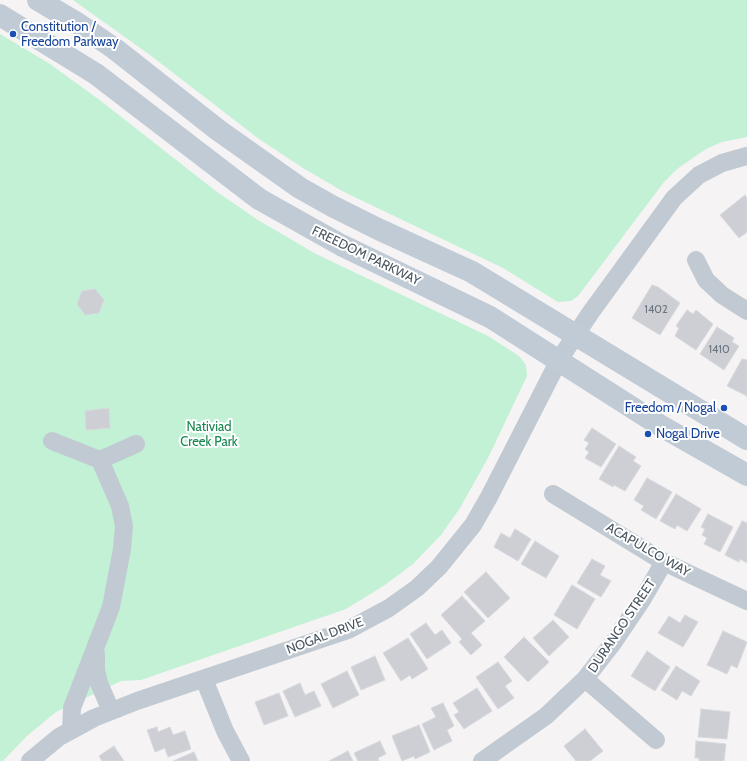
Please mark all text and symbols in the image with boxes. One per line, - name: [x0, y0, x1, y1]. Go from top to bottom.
- place label: Constitution / Freedom Parkway: [21, 19, 118, 50]
- marker: Constitution / Freedom Parkway: [8, 29, 18, 39]
- street label: FREEDOM PARKWAY: [309, 223, 423, 289]
- house number: 1402: [644, 303, 668, 317]
- house number: 1410: [708, 343, 730, 357]
- place label: Freedom / Nogal: [625, 400, 716, 416]
- marker: Freedom / Nogal: [719, 403, 729, 413]
- park label: Nativiad Creek Park: [180, 419, 238, 450]
- place label: Nogal Drive: [656, 426, 720, 442]
- marker: Nogal Drive: [643, 429, 653, 439]
- street label: ACAPULCO WAY: [603, 520, 693, 580]
- street label: DURANGO STREET: [585, 576, 659, 676]
- street label: NOGAL DRIVE: [284, 614, 366, 658]

